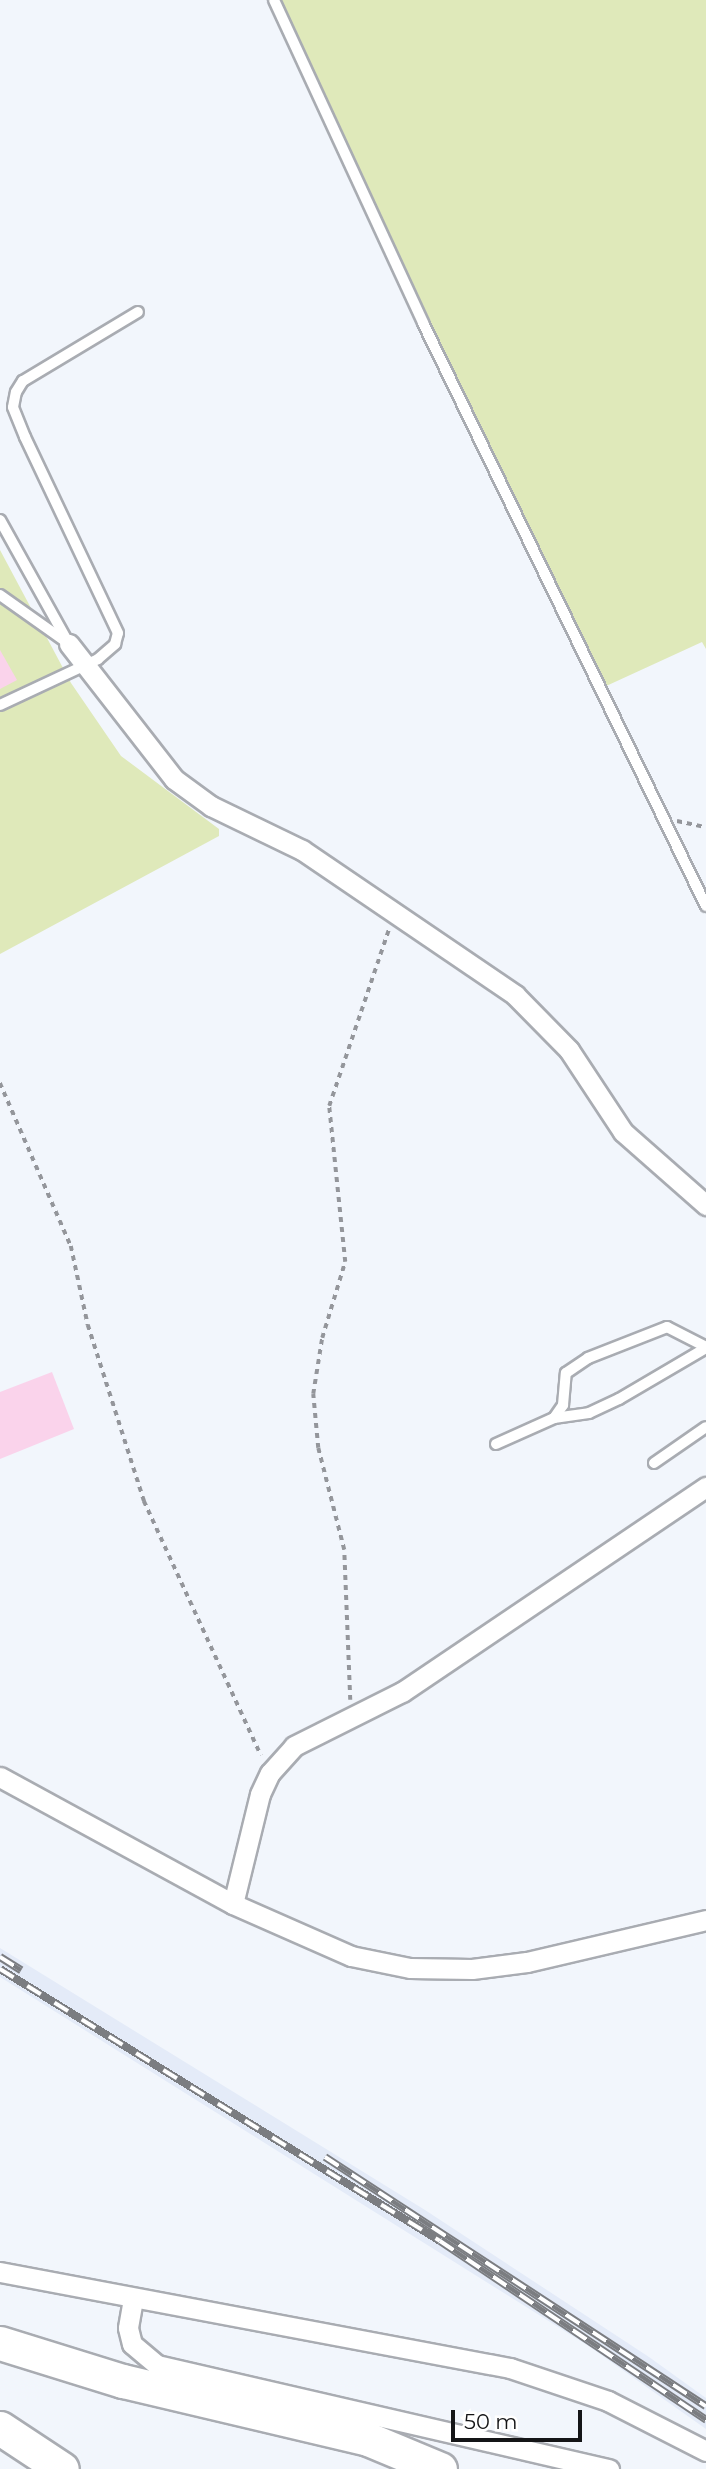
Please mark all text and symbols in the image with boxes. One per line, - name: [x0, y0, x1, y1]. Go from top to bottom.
- scale bar: [454, 2396, 585, 2440]
- text: 50 m: [464, 2409, 518, 2434]

